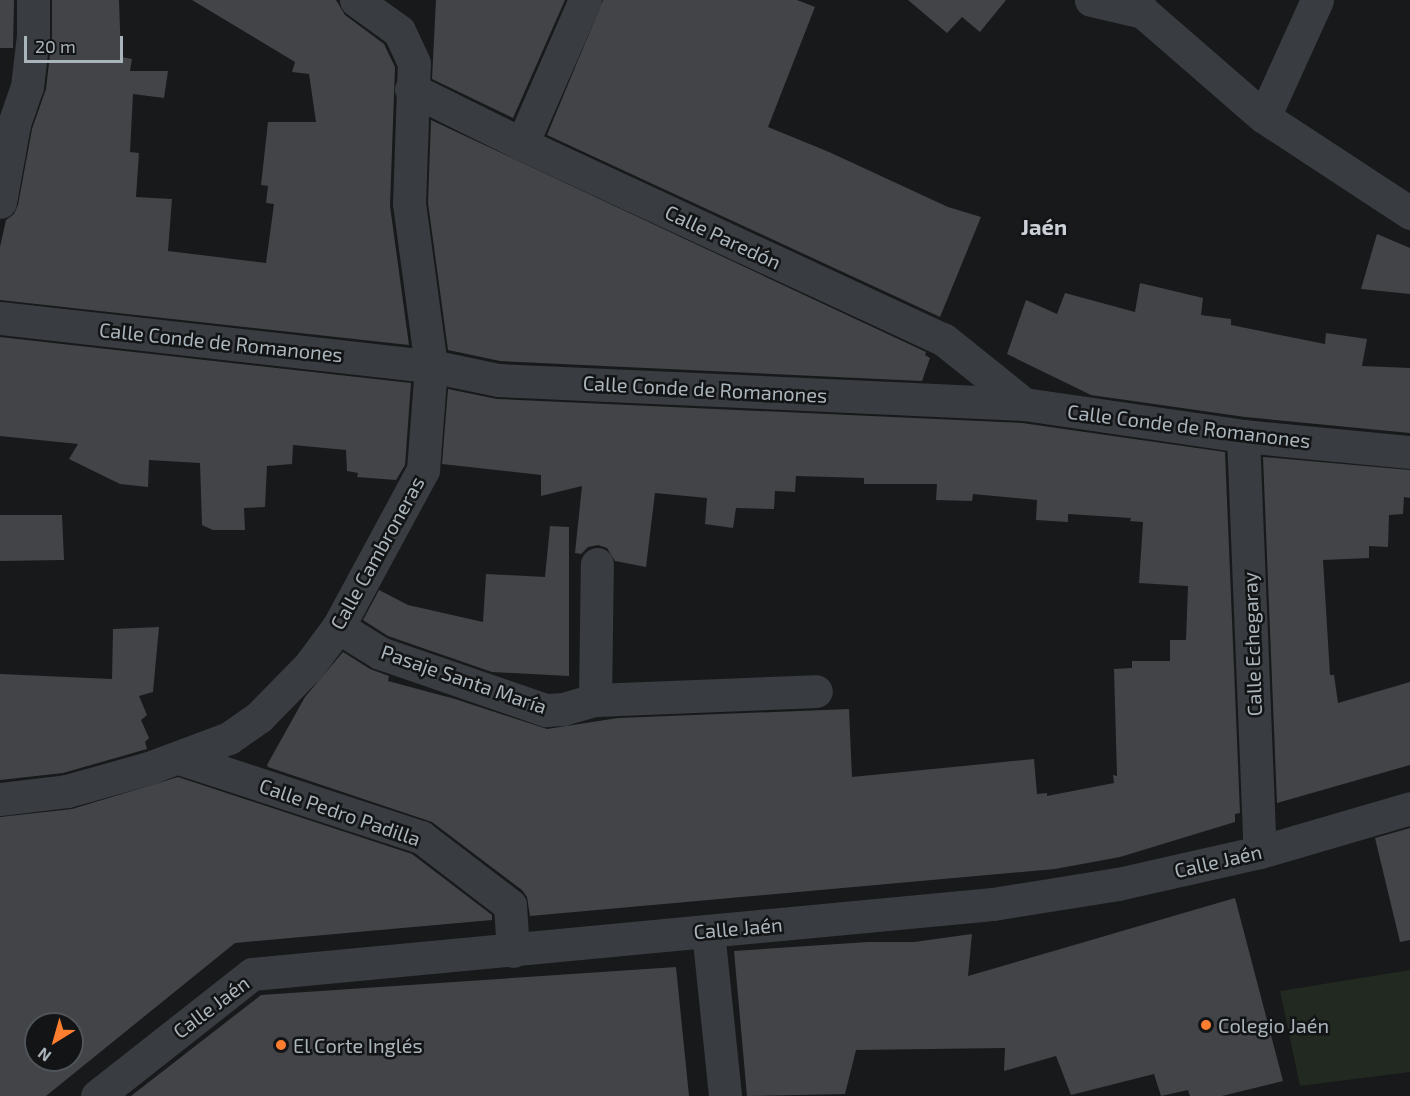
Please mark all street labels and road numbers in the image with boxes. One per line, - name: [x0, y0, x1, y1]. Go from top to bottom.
- street label: Calle Paredón: [661, 200, 785, 274]
- street label: Calle Conde de Romanones: [98, 317, 344, 367]
- street label: Calle Conde de Romanones: [582, 371, 828, 407]
- street label: Calle Conde de Romanones: [1066, 399, 1312, 453]
- street label: Calle Cambroneras: [325, 472, 429, 634]
- street label: Calle Echegaray: [1237, 571, 1267, 717]
- street label: Pasaje Santa María: [378, 639, 550, 719]
- street label: Calle Pedro Padilla: [256, 773, 424, 851]
- street label: Calle Jaén: [1172, 839, 1264, 883]
- street label: Calle Jaén: [692, 912, 784, 944]
- street label: Calle Jaén: [168, 970, 254, 1044]

